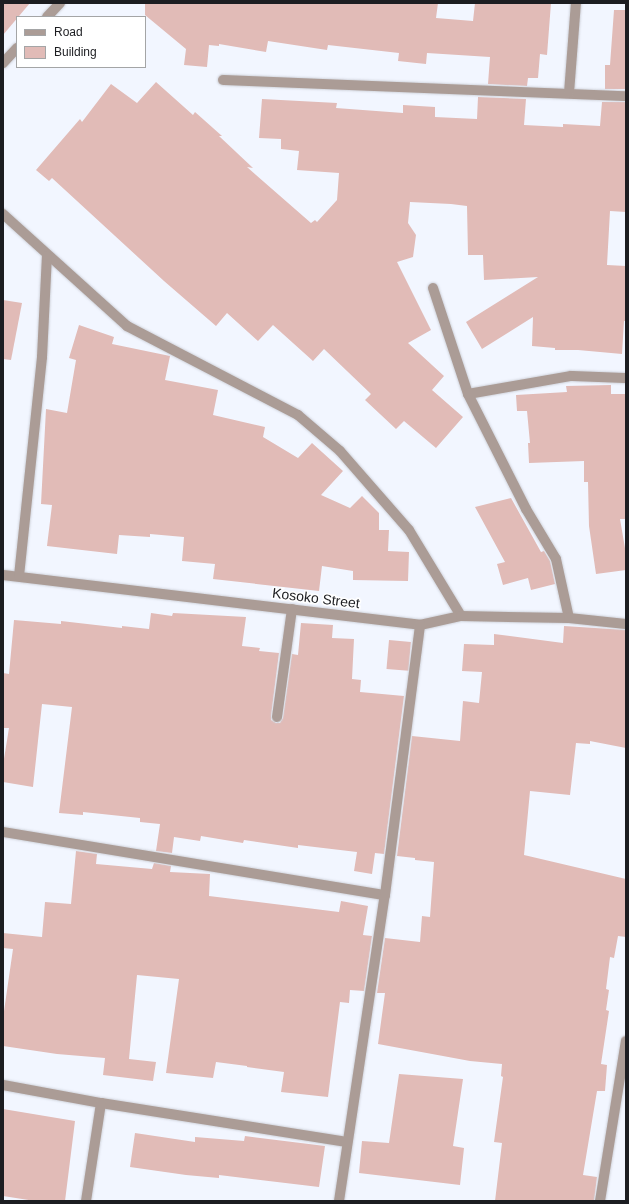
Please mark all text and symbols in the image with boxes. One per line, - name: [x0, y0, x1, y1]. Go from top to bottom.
- legend: [16, 16, 146, 68]
- text: Road: [54, 25, 83, 39]
- text: Building: [54, 45, 97, 59]
- street label: Kosoko Street: [271, 584, 361, 612]

